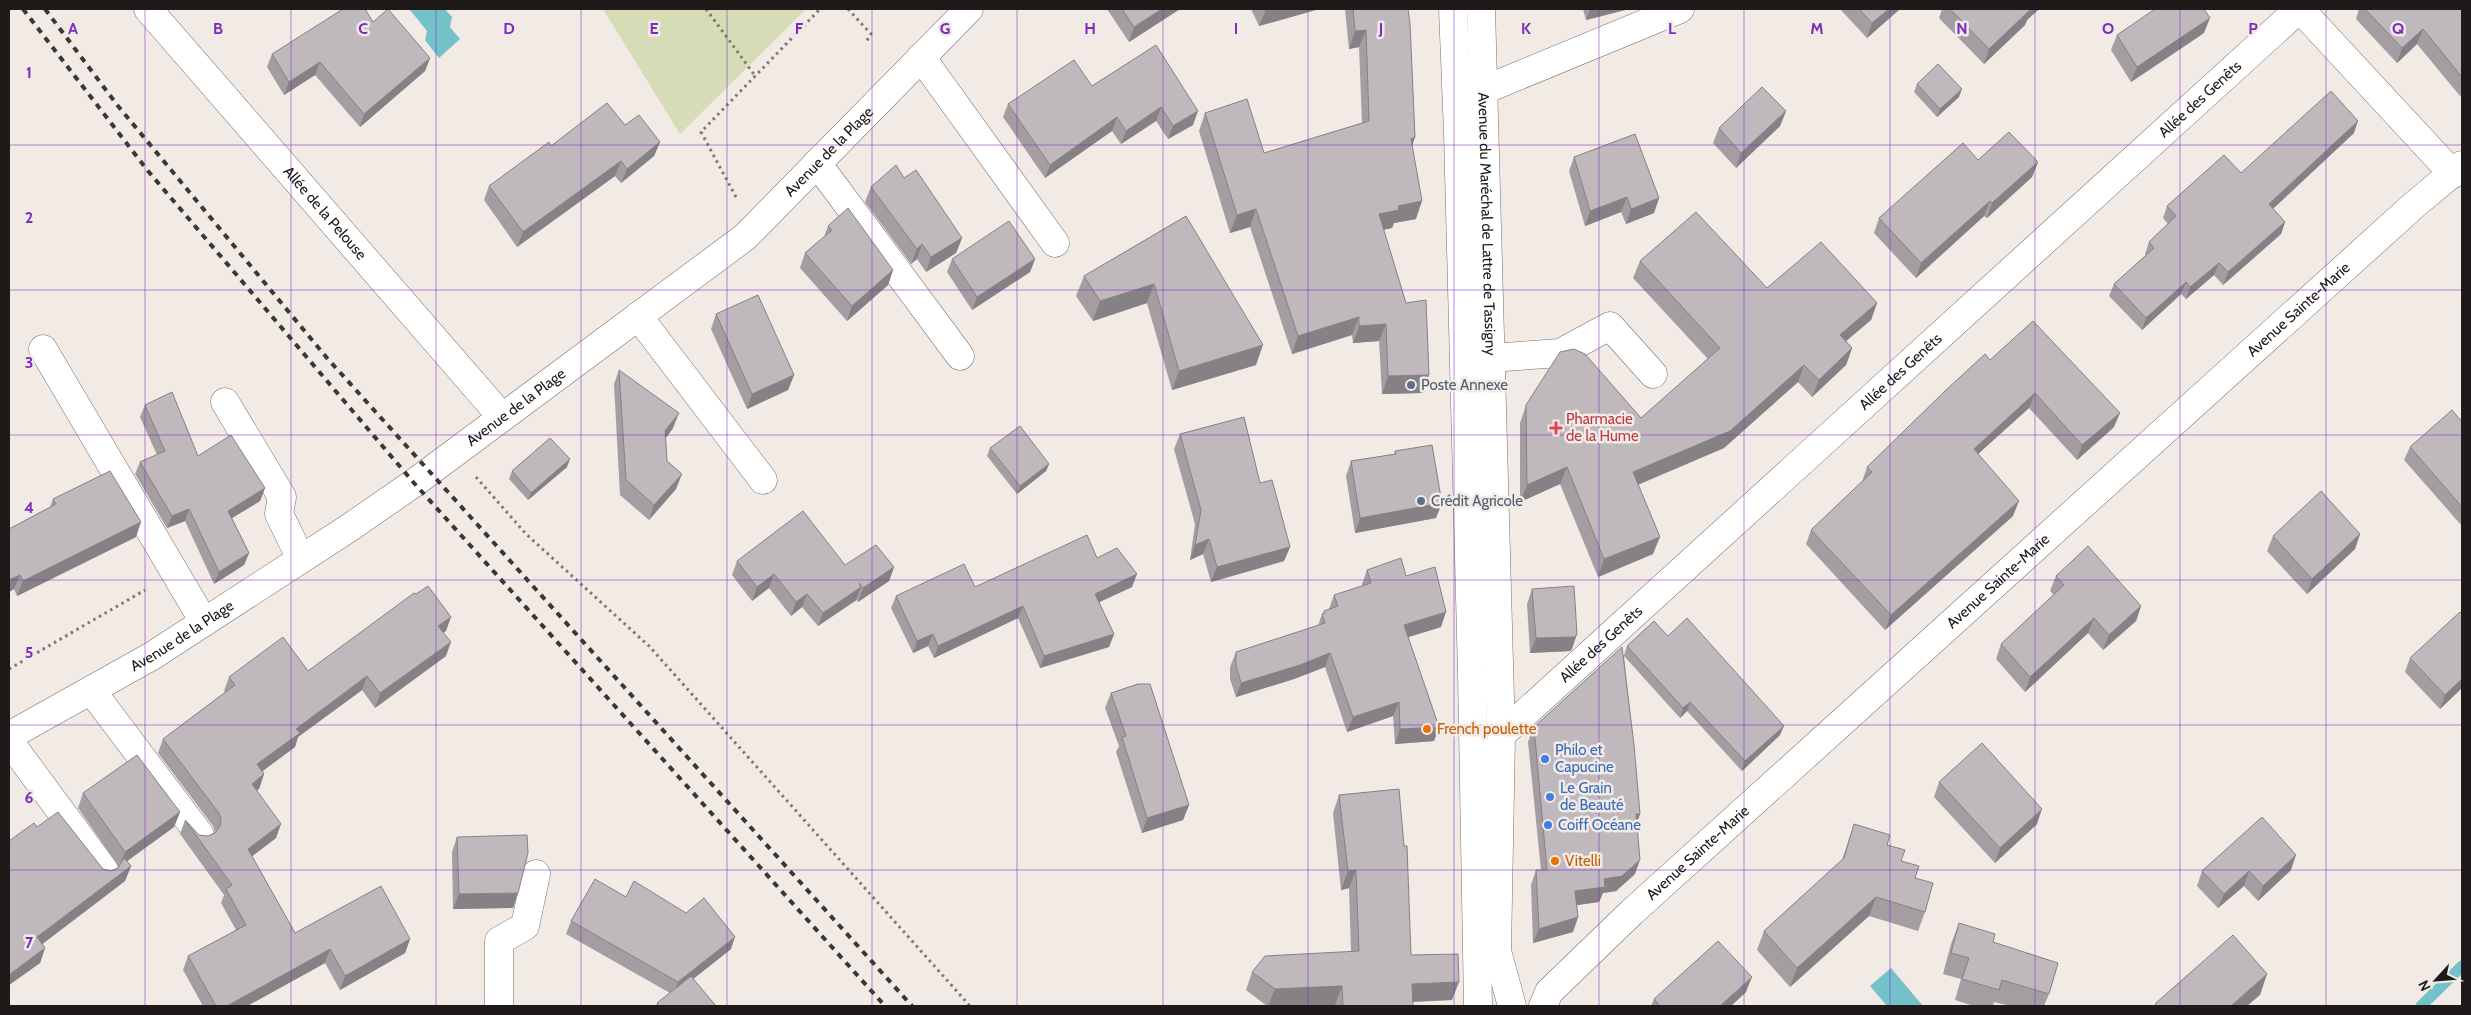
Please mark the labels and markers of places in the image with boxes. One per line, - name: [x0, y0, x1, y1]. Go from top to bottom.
- place label: Poste Annexe: [1421, 376, 1508, 394]
- marker: Poste Annexe: [1405, 379, 1417, 391]
- place label: Pharmacie de la Hume: [1566, 410, 1639, 445]
- marker: Pharmacie de la Hume: [1550, 422, 1562, 434]
- place label: Crédit Agricole: [1431, 492, 1523, 510]
- marker: Crédit Agricole: [1415, 495, 1427, 507]
- place label: French poulette: [1437, 720, 1537, 738]
- marker: French poulette: [1421, 723, 1433, 735]
- place label: Philo et Capucine: [1555, 741, 1614, 776]
- marker: Philo et Capucine: [1539, 753, 1551, 765]
- place label: Le Grain de Beauté: [1560, 779, 1624, 814]
- marker: Le Grain de Beauté: [1544, 791, 1556, 803]
- place label: Coiff Océane: [1558, 816, 1641, 834]
- marker: Coiff Océane: [1542, 819, 1554, 831]
- place label: Vitelli: [1565, 852, 1601, 870]
- marker: Vitelli: [1549, 855, 1561, 867]

